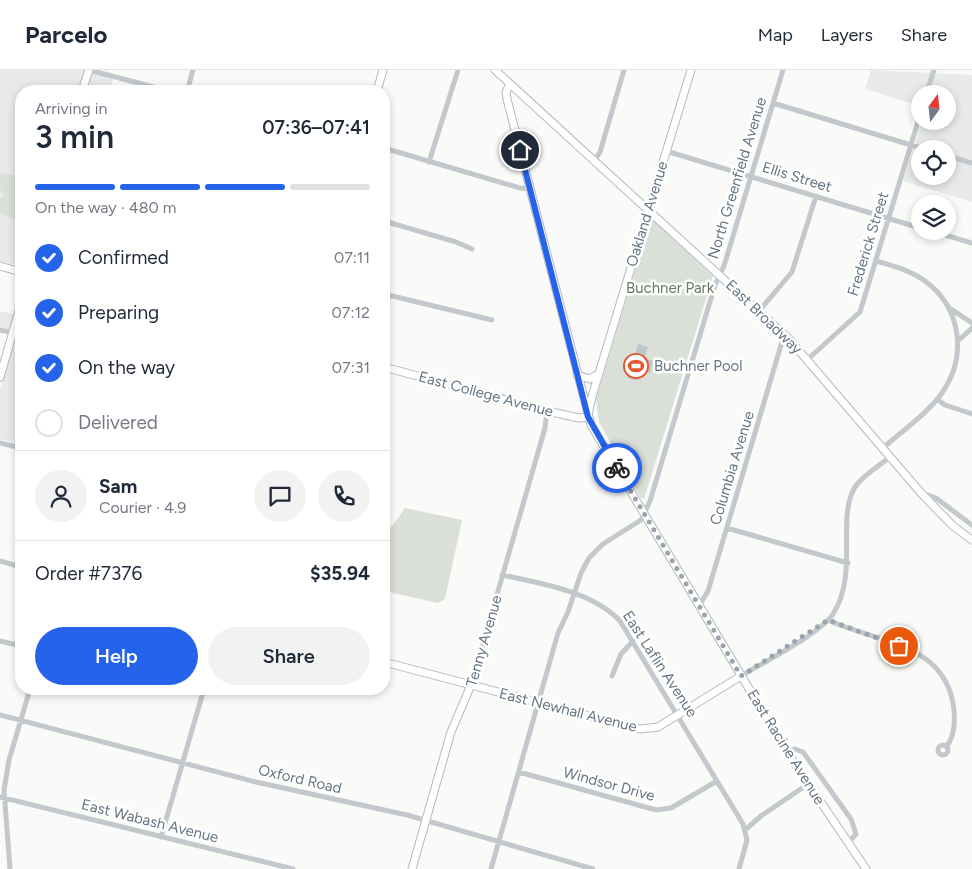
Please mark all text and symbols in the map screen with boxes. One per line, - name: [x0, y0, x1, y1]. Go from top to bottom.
- text: Parcelo: [25, 20, 107, 49]
- text: Map: [758, 24, 793, 46]
- text: Layers: [821, 24, 873, 46]
- text: Share: [901, 24, 947, 46]
- north arrow: [911, 85, 956, 130]
- map controls: [911, 85, 956, 240]
- street label: North Greenfield Avenue: [704, 95, 770, 261]
- text: Arriving in: [35, 99, 107, 118]
- text: 07:36–07:41: [262, 116, 370, 139]
- text: 3 min: [35, 118, 114, 156]
- pin: [499, 129, 541, 171]
- icon: home: [506, 136, 534, 164]
- button: locate: [911, 140, 956, 185]
- street label: Ellis Street: [760, 158, 834, 196]
- street label: Oakland Avenue: [622, 159, 672, 269]
- street label: Frederick Street: [844, 189, 892, 298]
- button: layers: [911, 195, 956, 240]
- text: On the way · 480 m: [35, 198, 176, 217]
- icon: check: [35, 244, 63, 272]
- text: Confirmed: [78, 246, 169, 269]
- text: 07:11: [334, 248, 370, 267]
- street label: East Broadway: [722, 276, 806, 358]
- park label: Buchner Park: [626, 279, 715, 297]
- icon: check: [35, 299, 63, 327]
- text: Preparing: [78, 301, 159, 324]
- text: 07:12: [332, 303, 370, 322]
- sports icon: Buchner Pool: [623, 353, 649, 379]
- icon: check: [35, 354, 63, 382]
- text: On the way: [78, 356, 175, 379]
- place label: Buchner Pool: [654, 357, 743, 375]
- text: 07:31: [332, 358, 370, 377]
- street label: East College Avenue: [417, 367, 555, 421]
- street label: Columbia Avenue: [706, 409, 758, 527]
- text: Delivered: [78, 411, 158, 434]
- courier: [592, 443, 642, 493]
- icon: bike: [603, 454, 631, 482]
- button: person: [35, 470, 87, 522]
- button: chat: [254, 470, 306, 522]
- button: phone: [318, 470, 370, 522]
- text: Sam: [99, 475, 137, 498]
- text: Courier · 4.9: [99, 498, 186, 517]
- text: Order #7376: [35, 562, 142, 585]
- text: $35.94: [310, 562, 370, 585]
- street label: Tenny Avenue: [462, 593, 506, 689]
- street label: East Laflin Avenue: [619, 607, 701, 721]
- pin: [878, 625, 920, 667]
- button: Help: [35, 627, 198, 685]
- button: Share: [208, 627, 370, 685]
- icon: bag: [885, 632, 913, 660]
- street label: East Newhall Avenue: [497, 684, 639, 736]
- street label: East Racine Avenue: [743, 686, 829, 808]
- street label: Oxford Road: [257, 761, 343, 797]
- street label: Windsor Drive: [561, 763, 657, 805]
- street label: East Wabash Avenue: [80, 795, 220, 847]

